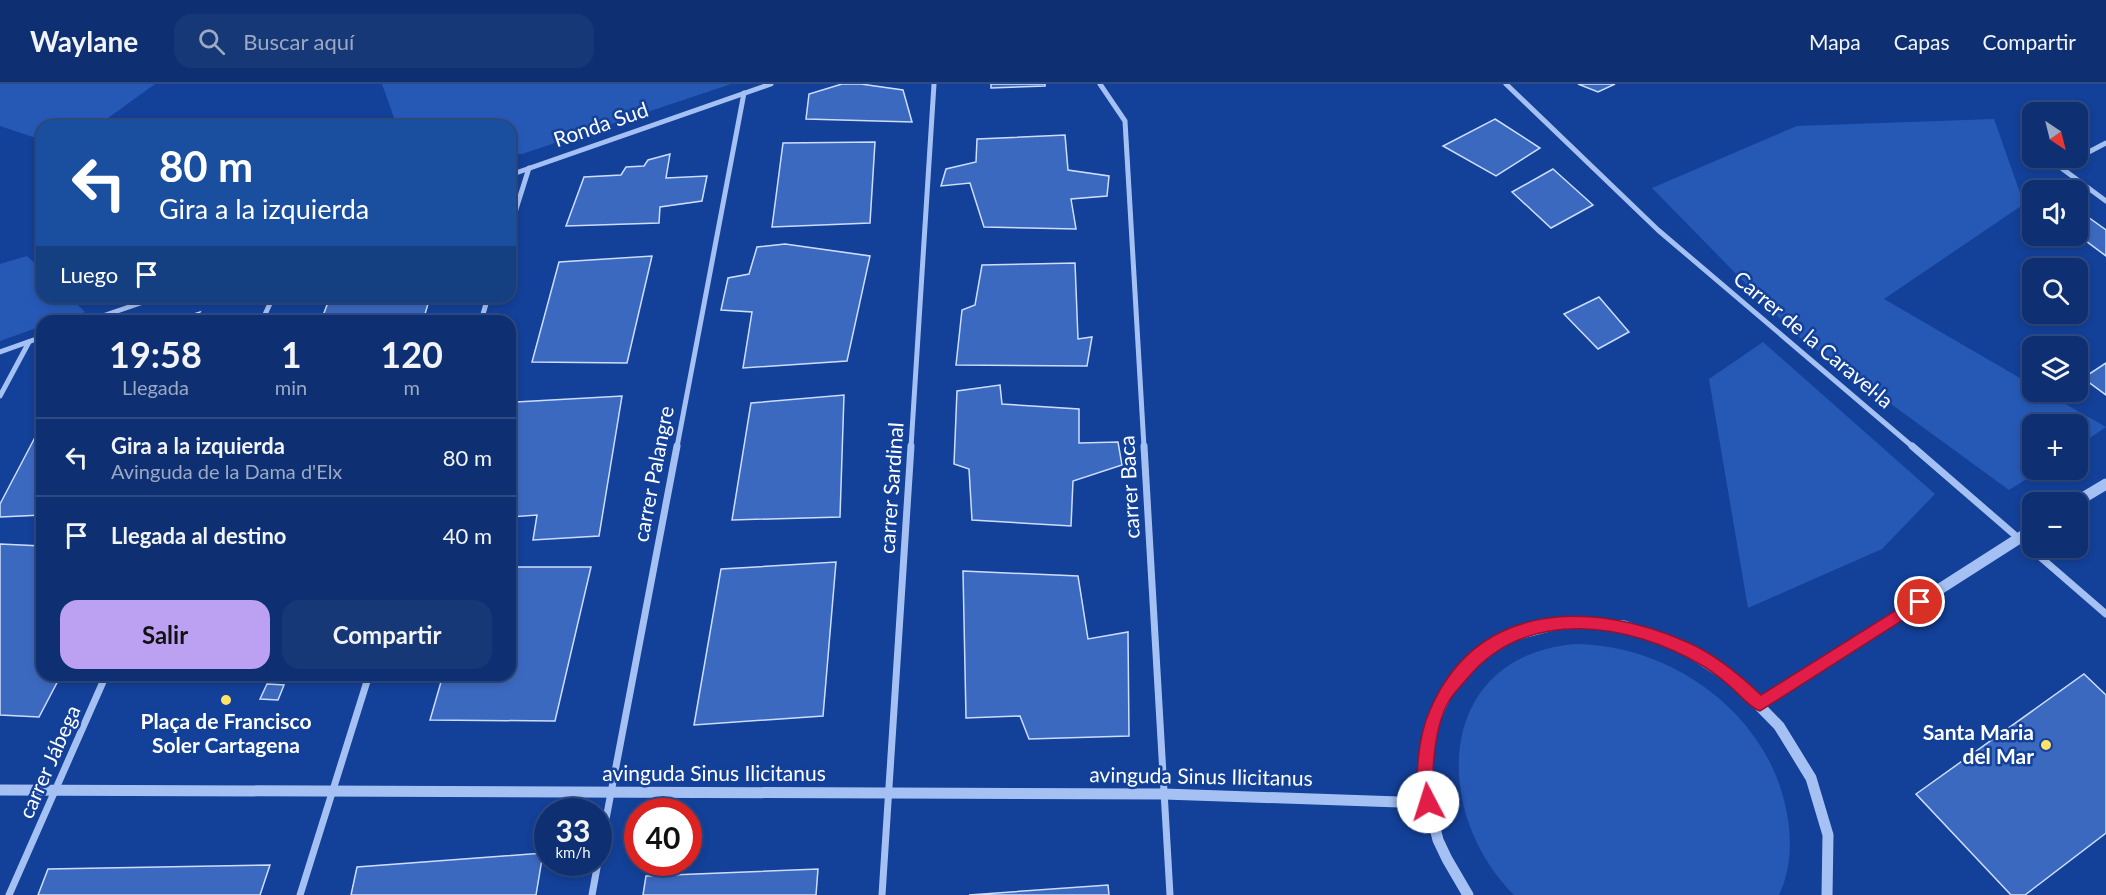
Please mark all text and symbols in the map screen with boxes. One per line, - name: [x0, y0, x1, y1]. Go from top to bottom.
- search box: [174, 14, 594, 68]
- text: Waylane: [30, 24, 138, 58]
- icon: search: [195, 25, 228, 58]
- text: Buscar aquí: [243, 28, 354, 55]
- text: Mapa: [1809, 29, 1861, 54]
- text: Capas: [1894, 29, 1950, 54]
- text: Compartir: [1983, 29, 2076, 54]
- street label: Ronda Sud: [550, 96, 651, 151]
- north arrow: [2022, 102, 2088, 168]
- map controls: [2022, 102, 2088, 558]
- text: 80 m: [159, 141, 253, 191]
- icon: left: [60, 144, 138, 222]
- button: sound: [2022, 180, 2088, 246]
- text: Gira a la izquierda: [159, 192, 369, 225]
- icon: arrive: [130, 258, 163, 291]
- button: search: [2022, 258, 2088, 324]
- text: Luego: [60, 261, 118, 288]
- street label: Carrer de la Caravel·la: [1729, 265, 1899, 413]
- text: 19:58: [109, 332, 202, 376]
- text: 1: [281, 332, 302, 376]
- text: 120: [380, 332, 443, 376]
- button: layers: [2022, 336, 2088, 402]
- text: Llegada: [122, 375, 189, 399]
- text: min: [275, 375, 307, 399]
- text: m: [403, 375, 420, 399]
- street label: carrer Palangre: [627, 404, 678, 544]
- button: +: [2022, 414, 2088, 480]
- street label: carrer Sardinal: [873, 421, 908, 555]
- text: Gira a la izquierda: [111, 432, 285, 459]
- street label: carrer Baca: [1113, 435, 1144, 539]
- icon: left: [60, 441, 93, 474]
- text: 80 m: [443, 444, 492, 471]
- text: Avinguda de la Dama d'Elx: [111, 459, 342, 483]
- button: −: [2022, 492, 2088, 558]
- icon: arrive: [60, 519, 93, 552]
- text: Llegada al destino: [111, 522, 287, 549]
- text: 40 m: [443, 522, 492, 549]
- pin: [1894, 576, 1945, 627]
- icon: arrive: [1903, 585, 1936, 618]
- button: Salir: [60, 600, 270, 669]
- button: Compartir: [282, 600, 492, 669]
- marker: Plaça de Francisco Soler Cartagena: [219, 693, 233, 707]
- street label: carrer Jábega: [13, 701, 85, 822]
- place label: Plaça de Francisco Soler Cartagena: [141, 708, 311, 757]
- place label: Santa Maria del Mar: [1923, 719, 2034, 768]
- marker: Santa Maria del Mar: [2039, 738, 2053, 752]
- street label: avinguda Sinus Ilicitanus: [602, 760, 826, 785]
- street label: avinguda Sinus Ilicitanus: [1089, 761, 1313, 790]
- position arrow: [1396, 770, 1460, 834]
- speed limit sign: 40: [624, 798, 702, 876]
- text: 33: [556, 812, 590, 848]
- text: km/h: [555, 843, 591, 861]

